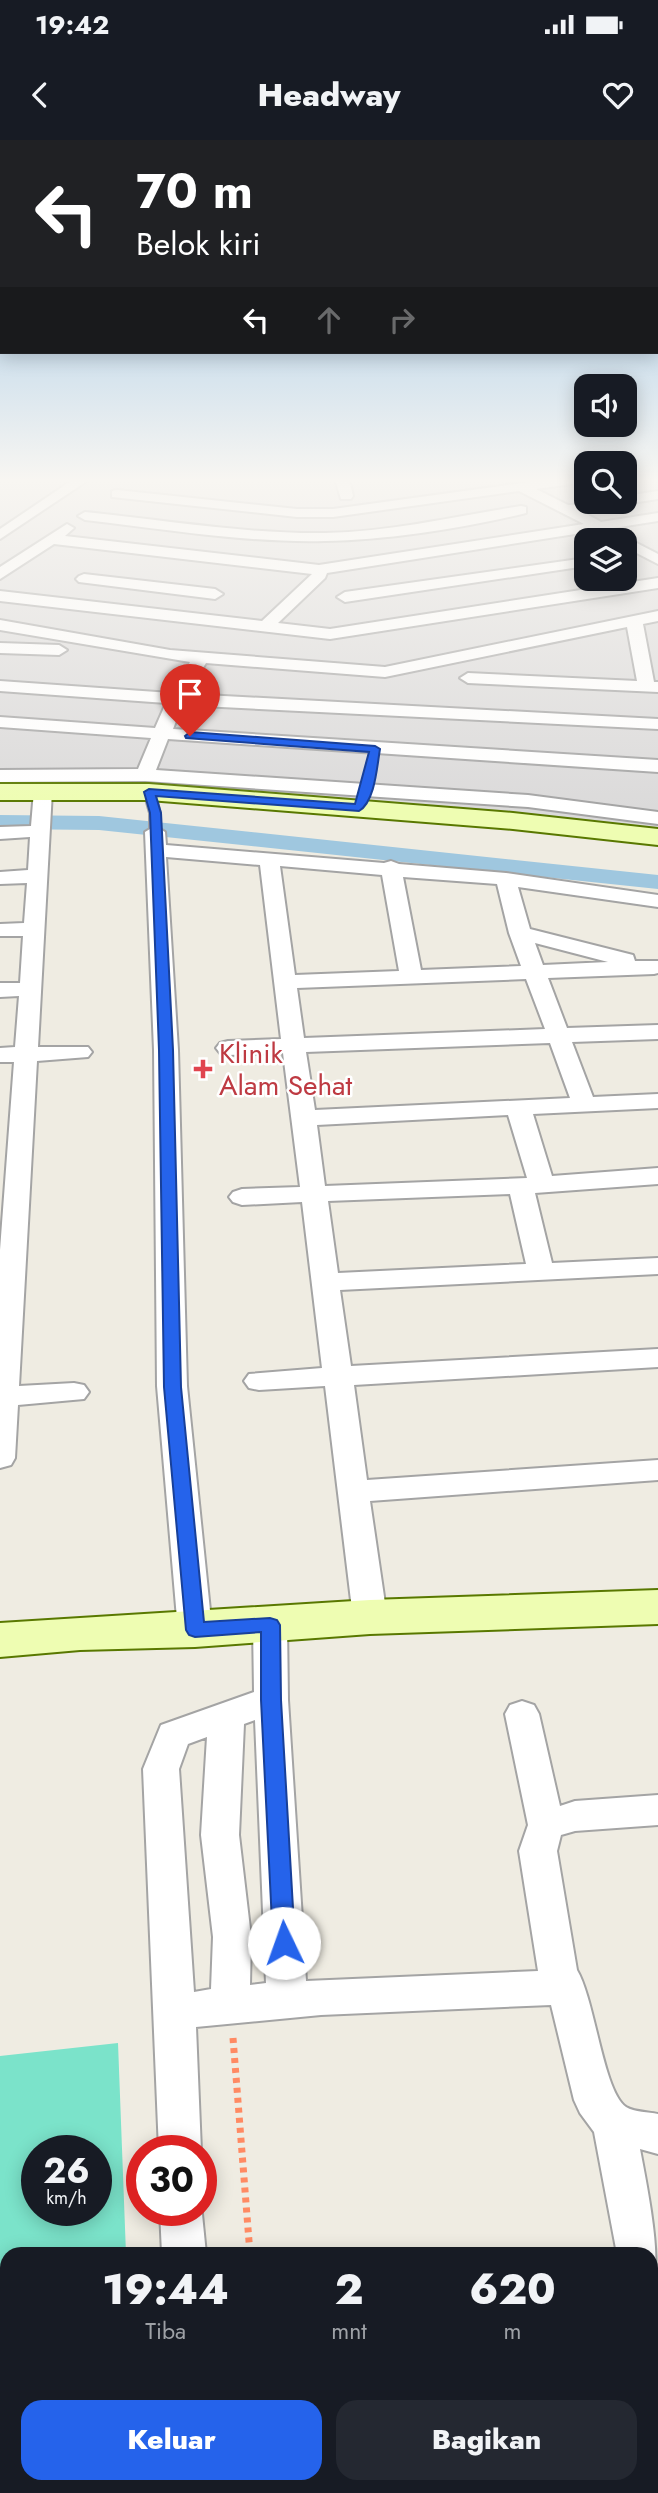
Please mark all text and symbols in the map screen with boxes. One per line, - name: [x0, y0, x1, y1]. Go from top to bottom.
- text: 19:42: [35, 6, 109, 44]
- text: Headway: [258, 72, 400, 118]
- icon: back: [21, 76, 59, 114]
- icon: heart: [599, 76, 637, 114]
- text: 70 m: [136, 156, 253, 226]
- icon: left: [21, 168, 112, 259]
- text: Belok kiri: [136, 221, 261, 267]
- icon: left: [237, 301, 275, 339]
- icon: ahead: [310, 301, 348, 339]
- icon: right: [383, 301, 421, 339]
- map controls: [574, 374, 637, 591]
- button: sound: [574, 374, 637, 437]
- button: search: [574, 451, 637, 514]
- button: layers: [574, 528, 637, 591]
- pin: [160, 664, 220, 736]
- icon: arrive: [171, 675, 209, 713]
- place label: Klinik Alam Sehat: [219, 1033, 353, 1106]
- marker: Klinik Alam Sehat: [193, 1059, 213, 1079]
- position arrow: [247, 1906, 321, 1980]
- speed limit sign: 30: [126, 2135, 217, 2226]
- text: 26: [43, 2146, 90, 2196]
- text: km/h: [46, 2185, 87, 2211]
- text: 19:44: [102, 2259, 229, 2320]
- text: 2: [335, 2259, 363, 2320]
- text: 620: [469, 2259, 556, 2320]
- text: Tiba: [145, 2314, 186, 2348]
- text: mnt: [331, 2314, 367, 2348]
- text: m: [503, 2314, 521, 2348]
- button: Keluar: [21, 2400, 322, 2480]
- button: Bagikan: [336, 2400, 637, 2480]

